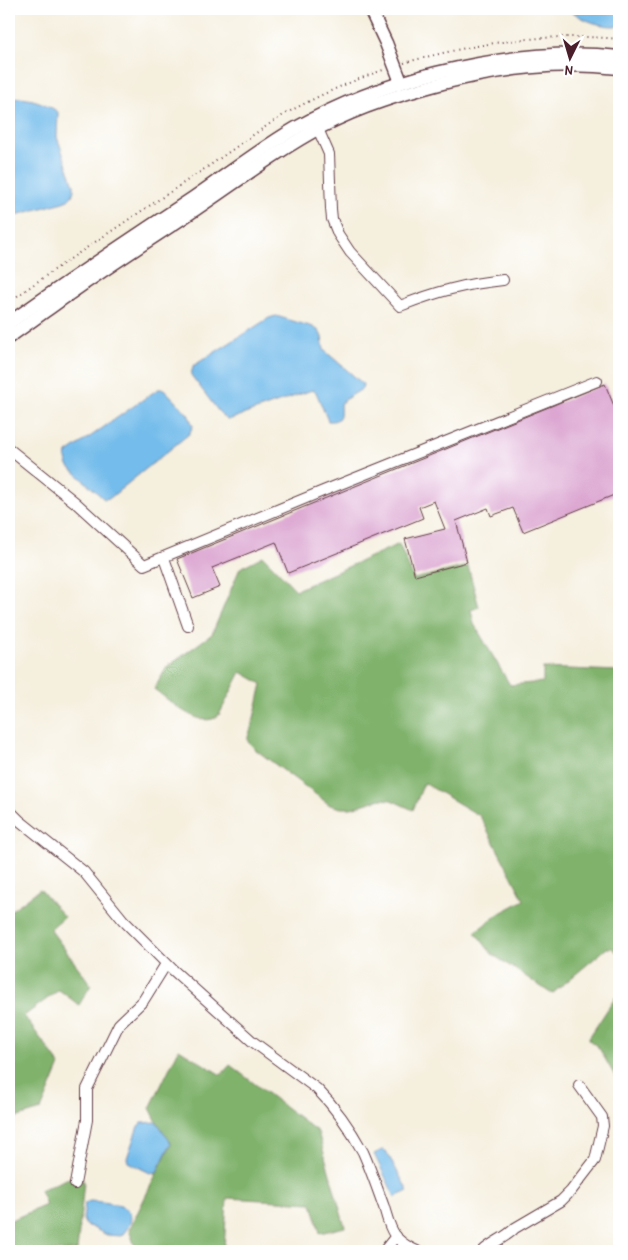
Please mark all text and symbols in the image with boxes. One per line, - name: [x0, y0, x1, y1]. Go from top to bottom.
- north arrow: [546, 32, 596, 82]
- text: N: [564, 62, 573, 81]

